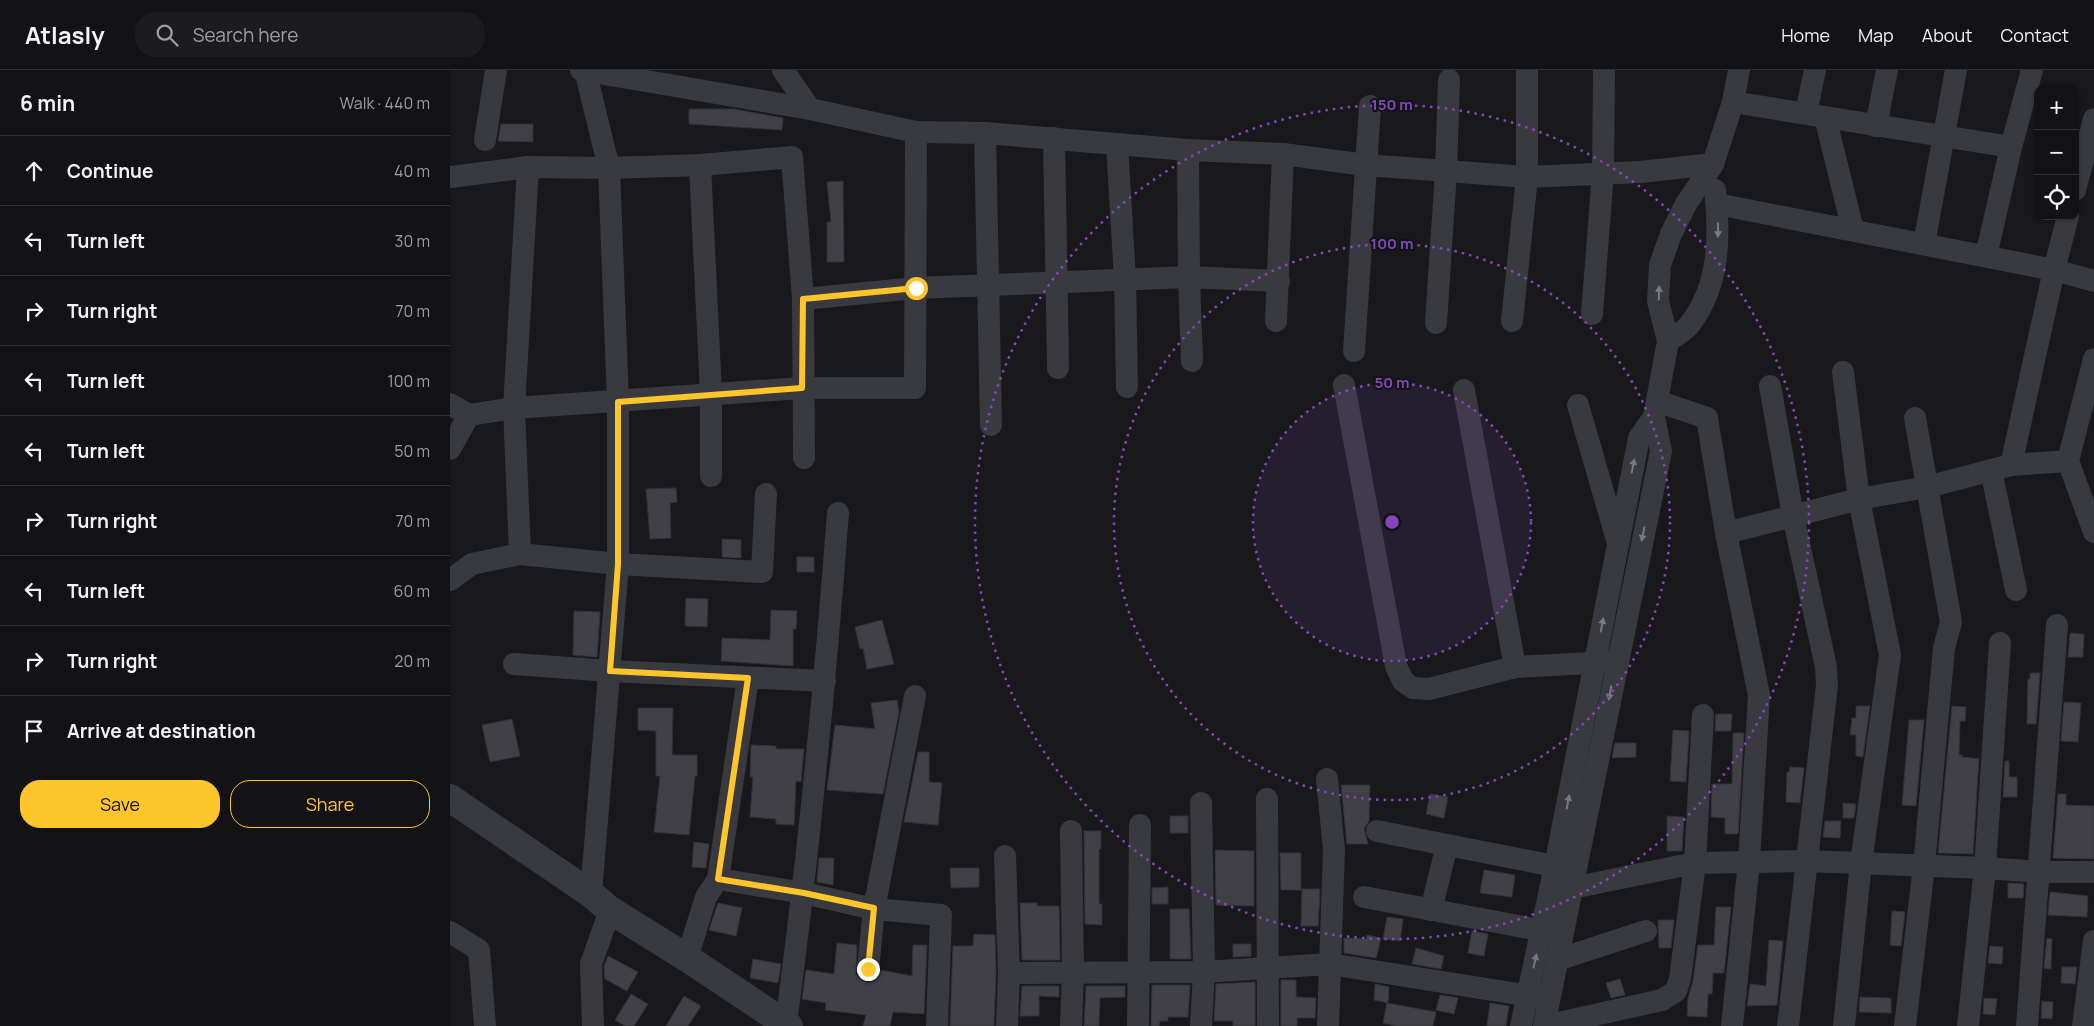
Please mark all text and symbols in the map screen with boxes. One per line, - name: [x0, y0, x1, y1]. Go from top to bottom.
- search box: [135, 12, 485, 57]
- text: Atlasly: [25, 18, 105, 51]
- icon: search: [153, 21, 181, 49]
- text: Search here: [193, 22, 298, 48]
- text: Home: [1781, 23, 1830, 47]
- text: Map: [1858, 23, 1894, 47]
- text: About: [1922, 23, 1972, 47]
- text: Contact: [2000, 23, 2069, 47]
- map controls: [2034, 85, 2079, 220]
- button: +: [2034, 85, 2079, 130]
- text: 6 min: [20, 89, 75, 117]
- text: Walk · 440 m: [340, 92, 430, 114]
- text: 150 m: [1371, 94, 1413, 115]
- button: −: [2034, 130, 2079, 175]
- icon: ahead: [20, 157, 48, 185]
- text: Continue: [67, 158, 153, 184]
- text: 40 m: [394, 160, 430, 182]
- button: locate: [2034, 175, 2079, 220]
- one-way arrow: [1714, 222, 1722, 238]
- icon: left: [20, 227, 48, 255]
- text: Turn left: [67, 228, 145, 254]
- text: 30 m: [395, 230, 430, 252]
- text: 100 m: [1371, 233, 1413, 254]
- route start: [905, 277, 928, 300]
- one-way arrow: [1655, 285, 1663, 301]
- icon: right: [20, 297, 48, 325]
- text: Turn right: [67, 298, 157, 324]
- text: 70 m: [395, 300, 430, 322]
- icon: left: [20, 367, 48, 395]
- text: Turn left: [67, 368, 145, 394]
- text: 100 m: [387, 370, 430, 392]
- text: 50 m: [1374, 372, 1410, 393]
- icon: left: [20, 437, 48, 465]
- text: Turn left: [67, 438, 145, 464]
- text: 50 m: [394, 440, 430, 462]
- one-way arrow: [1629, 458, 1637, 473]
- icon: right: [20, 507, 48, 535]
- text: Turn right: [67, 508, 157, 534]
- text: 70 m: [395, 510, 430, 532]
- centre of rings: [1383, 513, 1401, 531]
- one-way arrow: [1639, 526, 1647, 541]
- icon: left: [20, 577, 48, 605]
- text: Turn left: [67, 578, 145, 604]
- text: 60 m: [394, 580, 430, 602]
- one-way arrow: [1598, 618, 1606, 633]
- icon: right: [20, 647, 48, 675]
- text: Turn right: [67, 648, 157, 674]
- text: 20 m: [394, 650, 430, 672]
- one-way arrow: [1606, 685, 1614, 701]
- icon: arrive: [20, 717, 48, 745]
- text: Arrive at destination: [67, 718, 256, 744]
- button: Save: [20, 780, 220, 828]
- button: Share: [230, 780, 430, 828]
- one-way arrow: [1564, 794, 1572, 810]
- one-way arrow: [1531, 954, 1539, 969]
- route end: [857, 958, 880, 981]

